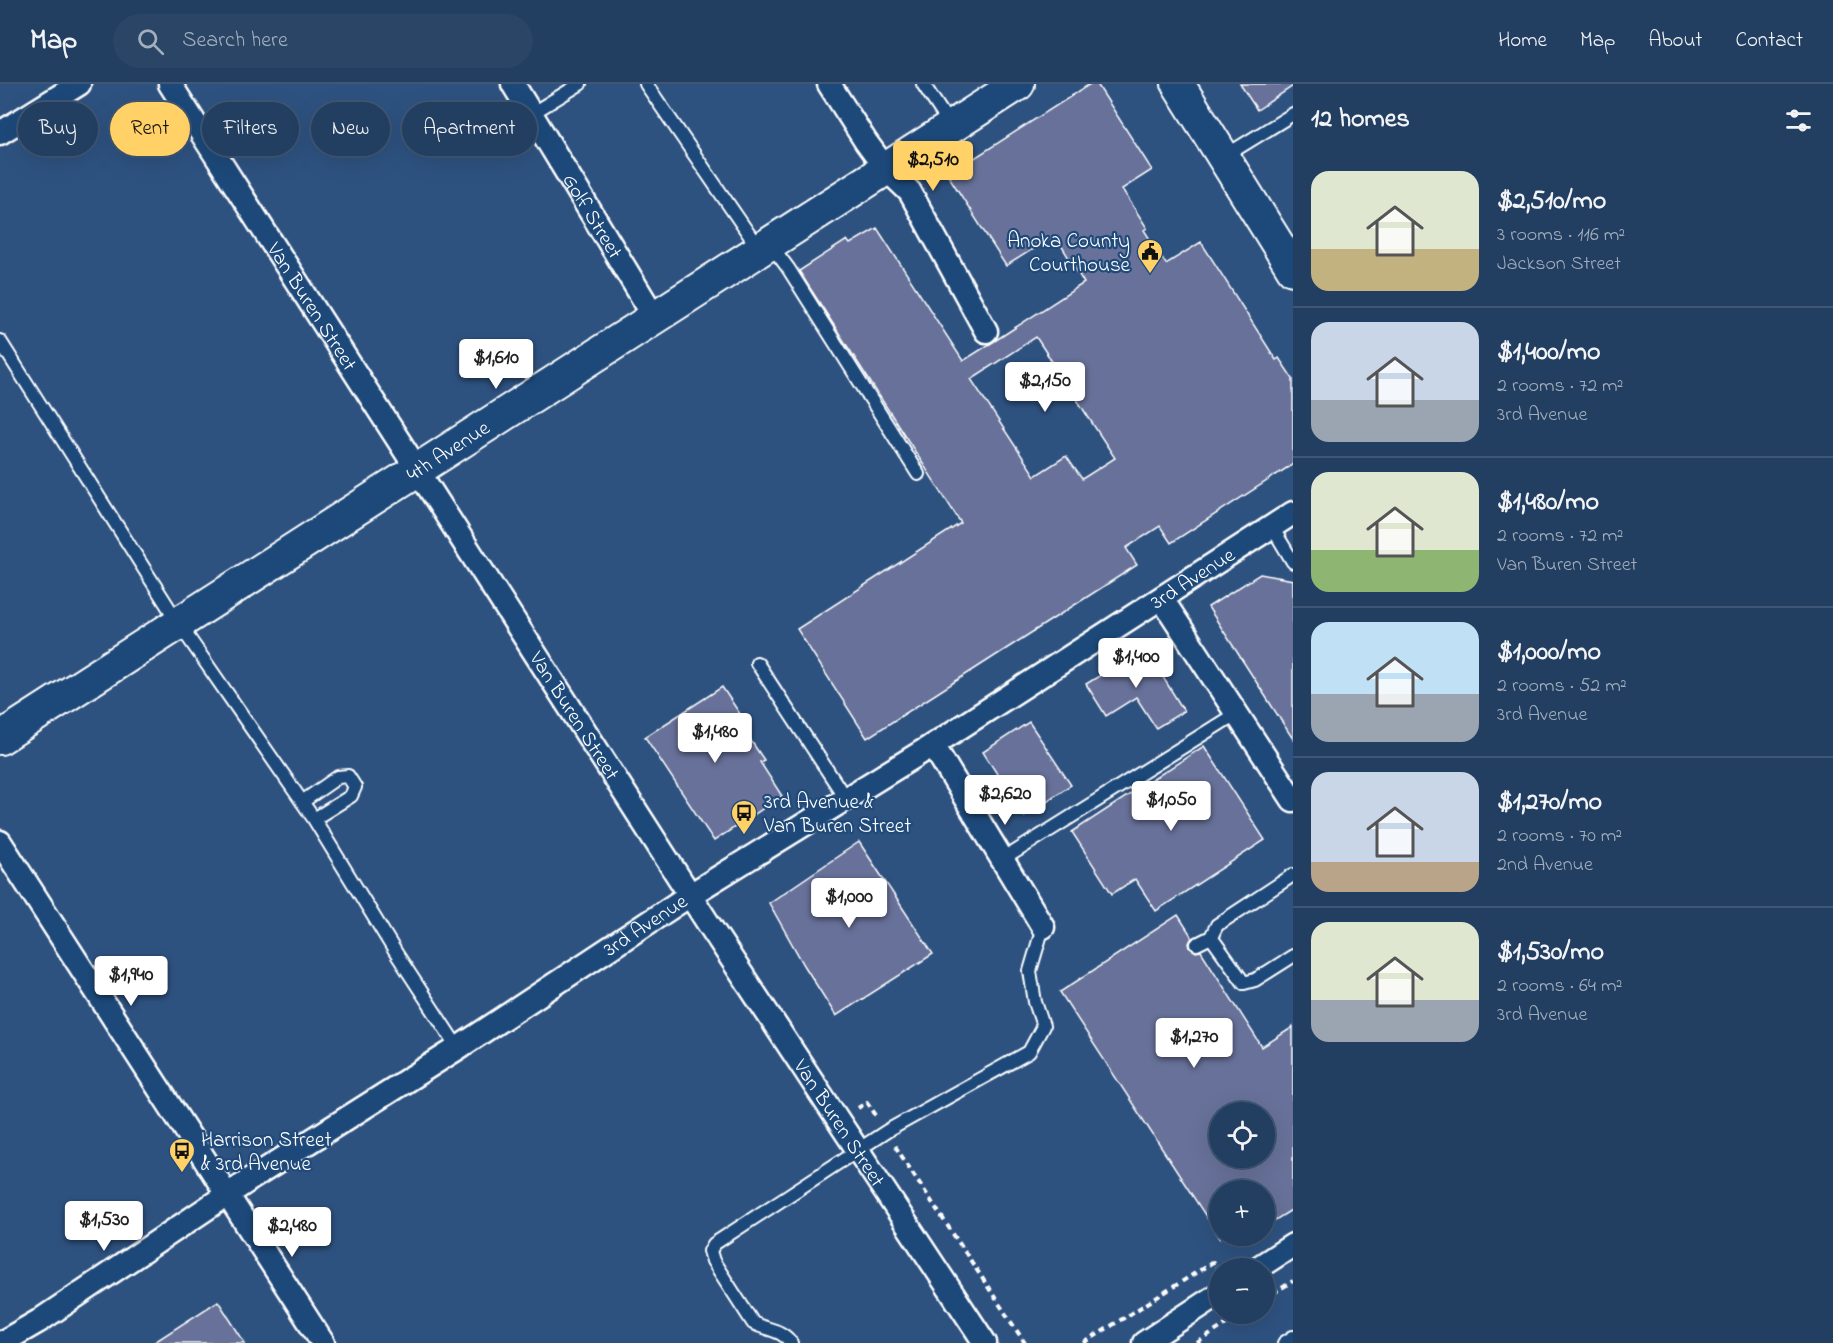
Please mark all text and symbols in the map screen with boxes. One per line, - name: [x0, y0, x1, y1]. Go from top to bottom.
- search box: [113, 14, 533, 68]
- text: Map: [30, 21, 77, 62]
- icon: search: [134, 25, 167, 58]
- text: Search here: [182, 25, 288, 57]
- text: Home: [1498, 26, 1547, 56]
- text: Map: [1580, 26, 1615, 56]
- text: About: [1648, 26, 1702, 56]
- text: Contact: [1735, 26, 1803, 56]
- text: 12 homes: [1311, 101, 1410, 139]
- chip: Buy: [18, 102, 98, 156]
- chip: Rent: [110, 102, 190, 156]
- chip: Filters: [202, 102, 299, 156]
- chip: New: [311, 102, 390, 156]
- chip: Apartment: [402, 102, 537, 156]
- icon: filters: [1782, 104, 1815, 137]
- pin: $2,510: [884, 141, 982, 192]
- text: $2,510: [907, 146, 959, 175]
- street label: Golf Street: [554, 168, 629, 265]
- text: $2,510/mo: [1497, 183, 1606, 221]
- icon: home: [1359, 195, 1431, 267]
- text: 3 rooms · 116 m²: [1497, 221, 1625, 250]
- place label: Anoka County Courthouse: [1007, 227, 1131, 281]
- street label: Van Buren Street: [258, 236, 363, 377]
- public building icon: Anoka County Courthouse: [1135, 237, 1165, 275]
- text: Jackson Street: [1497, 250, 1621, 279]
- text: $1,400/mo: [1497, 334, 1600, 372]
- pin: $1,610: [447, 339, 545, 390]
- text: $1,610: [473, 344, 519, 373]
- icon: home: [1359, 346, 1431, 418]
- pin: $2,150: [996, 362, 1094, 413]
- text: $2,150: [1019, 367, 1071, 396]
- text: 2 rooms · 72 m²: [1497, 372, 1624, 401]
- text: 3rd Avenue: [1497, 401, 1588, 430]
- street label: 4th Avenue: [401, 414, 497, 490]
- text: $1,480/mo: [1497, 484, 1599, 522]
- icon: home: [1359, 496, 1431, 568]
- text: 2 rooms · 72 m²: [1497, 522, 1624, 551]
- street label: 3rd Avenue: [1145, 541, 1242, 618]
- text: Van Buren Street: [1497, 551, 1637, 580]
- text: $1,000/mo: [1497, 634, 1601, 672]
- pin: $1,400: [1087, 638, 1185, 689]
- text: $1,400: [1112, 643, 1160, 672]
- street label: Van Buren Street: [520, 645, 626, 787]
- icon: home: [1359, 646, 1431, 718]
- text: 2 rooms · 52 m²: [1497, 672, 1627, 701]
- text: 3rd Avenue: [1497, 701, 1588, 730]
- pin: $1,480: [666, 713, 764, 764]
- text: $1,480: [692, 718, 738, 747]
- pin: $2,620: [956, 775, 1054, 826]
- text: $2,620: [979, 780, 1031, 809]
- pin: $1,050: [1122, 781, 1220, 832]
- text: $1,270/mo: [1497, 784, 1602, 822]
- text: $1,050: [1146, 786, 1196, 815]
- place label: 3rd Avenue & Van Buren Street: [763, 788, 911, 842]
- icon: home: [1359, 796, 1431, 868]
- bus stop icon: 3rd Avenue & Van Buren Street: [729, 798, 759, 836]
- text: 2 rooms · 70 m²: [1497, 822, 1622, 851]
- text: 2nd Avenue: [1497, 851, 1593, 880]
- pin: $1,000: [800, 878, 898, 929]
- text: $1,000: [825, 883, 873, 912]
- street label: 3rd Avenue: [598, 887, 694, 965]
- text: $1,530/mo: [1497, 934, 1604, 972]
- icon: home: [1359, 946, 1431, 1018]
- pin: $1,940: [82, 956, 180, 1007]
- text: $1,940: [109, 961, 153, 990]
- text: 2 rooms · 64 m²: [1497, 972, 1622, 1001]
- text: 3rd Avenue: [1497, 1001, 1588, 1030]
- pin: $1,270: [1145, 1018, 1243, 1069]
- text: $1,270: [1170, 1023, 1218, 1052]
- street label: Van Buren Street: [784, 1053, 891, 1194]
- map controls: [1209, 1102, 1275, 1324]
- button: locate: [1209, 1102, 1275, 1168]
- place label: Harrison Street & 3rd Avenue: [201, 1126, 331, 1180]
- bus stop icon: Harrison Street & 3rd Avenue: [167, 1136, 197, 1174]
- button: +: [1209, 1180, 1275, 1246]
- pin: $1,530: [55, 1201, 153, 1252]
- text: $1,530: [79, 1206, 129, 1235]
- pin: $2,480: [243, 1207, 341, 1258]
- text: $2,480: [267, 1212, 317, 1241]
- button: −: [1209, 1258, 1275, 1324]

